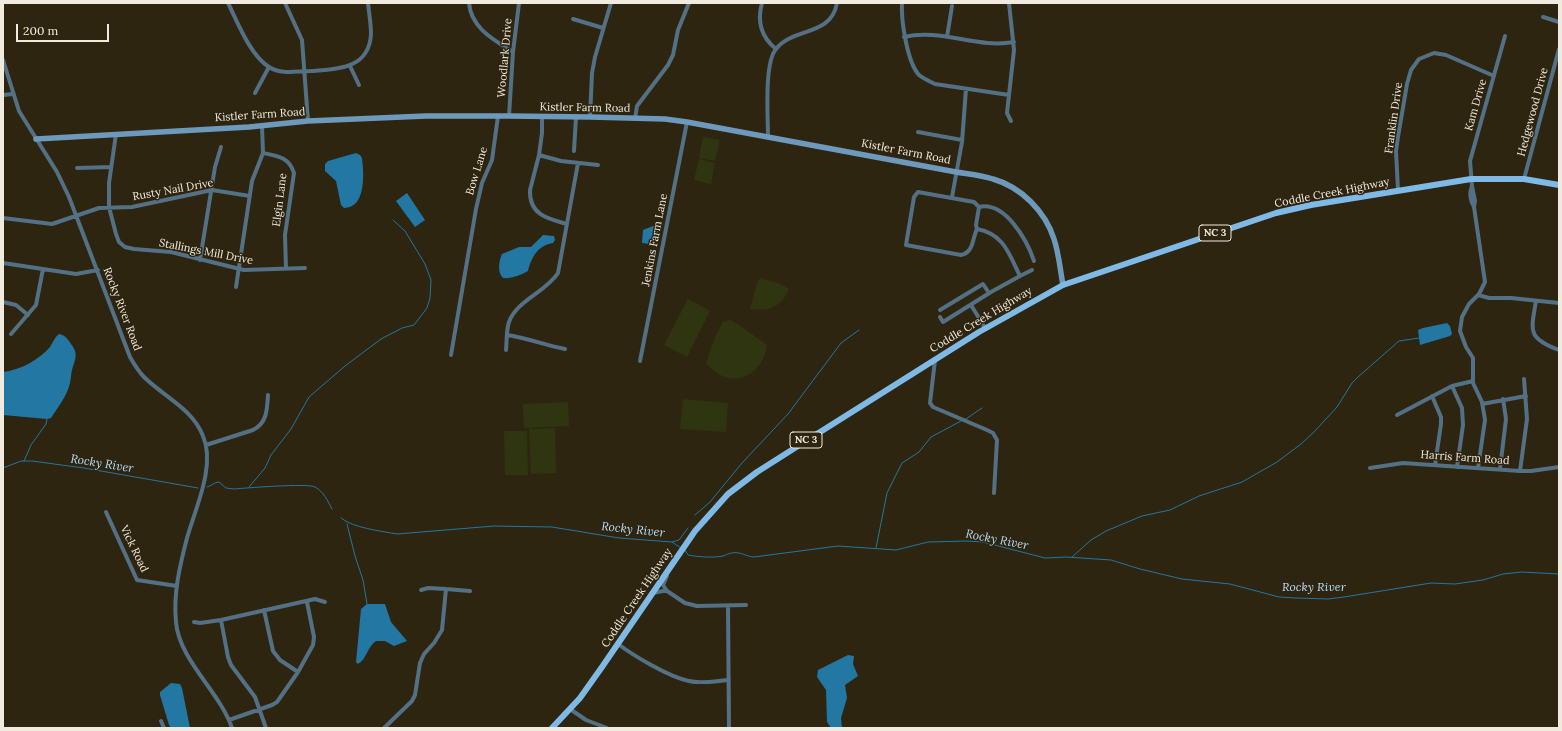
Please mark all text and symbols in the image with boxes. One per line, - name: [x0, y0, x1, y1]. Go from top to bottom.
- scale bar: [18, 16, 111, 42]
- street label: Woodlark Drive: [495, 18, 515, 98]
- text: 200 m: [23, 23, 58, 38]
- street label: Hedgewood Drive: [1515, 66, 1551, 158]
- street label: Kam Drive: [1462, 78, 1490, 132]
- street label: Franklin Drive: [1382, 81, 1406, 155]
- street label: Kistler Farm Road: [539, 101, 631, 115]
- street label: Kistler Farm Road: [214, 105, 306, 125]
- street label: Kistler Farm Road: [860, 137, 952, 167]
- street label: Bow Lane: [463, 145, 491, 197]
- street label: Elgin Lane: [270, 173, 290, 227]
- street label: Coddle Creek Highway: [1273, 175, 1391, 211]
- street label: Rusty Nail Drive: [131, 176, 215, 204]
- street label: Jenkins Farm Lane: [640, 193, 670, 287]
- road number: NC 3: [1199, 225, 1231, 241]
- street label: Stallings Mill Drive: [158, 236, 254, 268]
- street label: Rocky River Road: [100, 265, 144, 353]
- street label: Coddle Creek Highway: [928, 284, 1034, 356]
- road number: NC 3: [790, 432, 822, 448]
- street label: Harris Farm Road: [1420, 448, 1510, 468]
- water label: Rocky River: [69, 452, 135, 476]
- water label: Rocky River: [601, 520, 665, 540]
- street label: Vick Road: [117, 524, 151, 574]
- water label: Rocky River: [964, 527, 1030, 553]
- street label: Coddle Creek Highway: [599, 546, 675, 650]
- water label: Rocky River: [1282, 581, 1346, 595]

